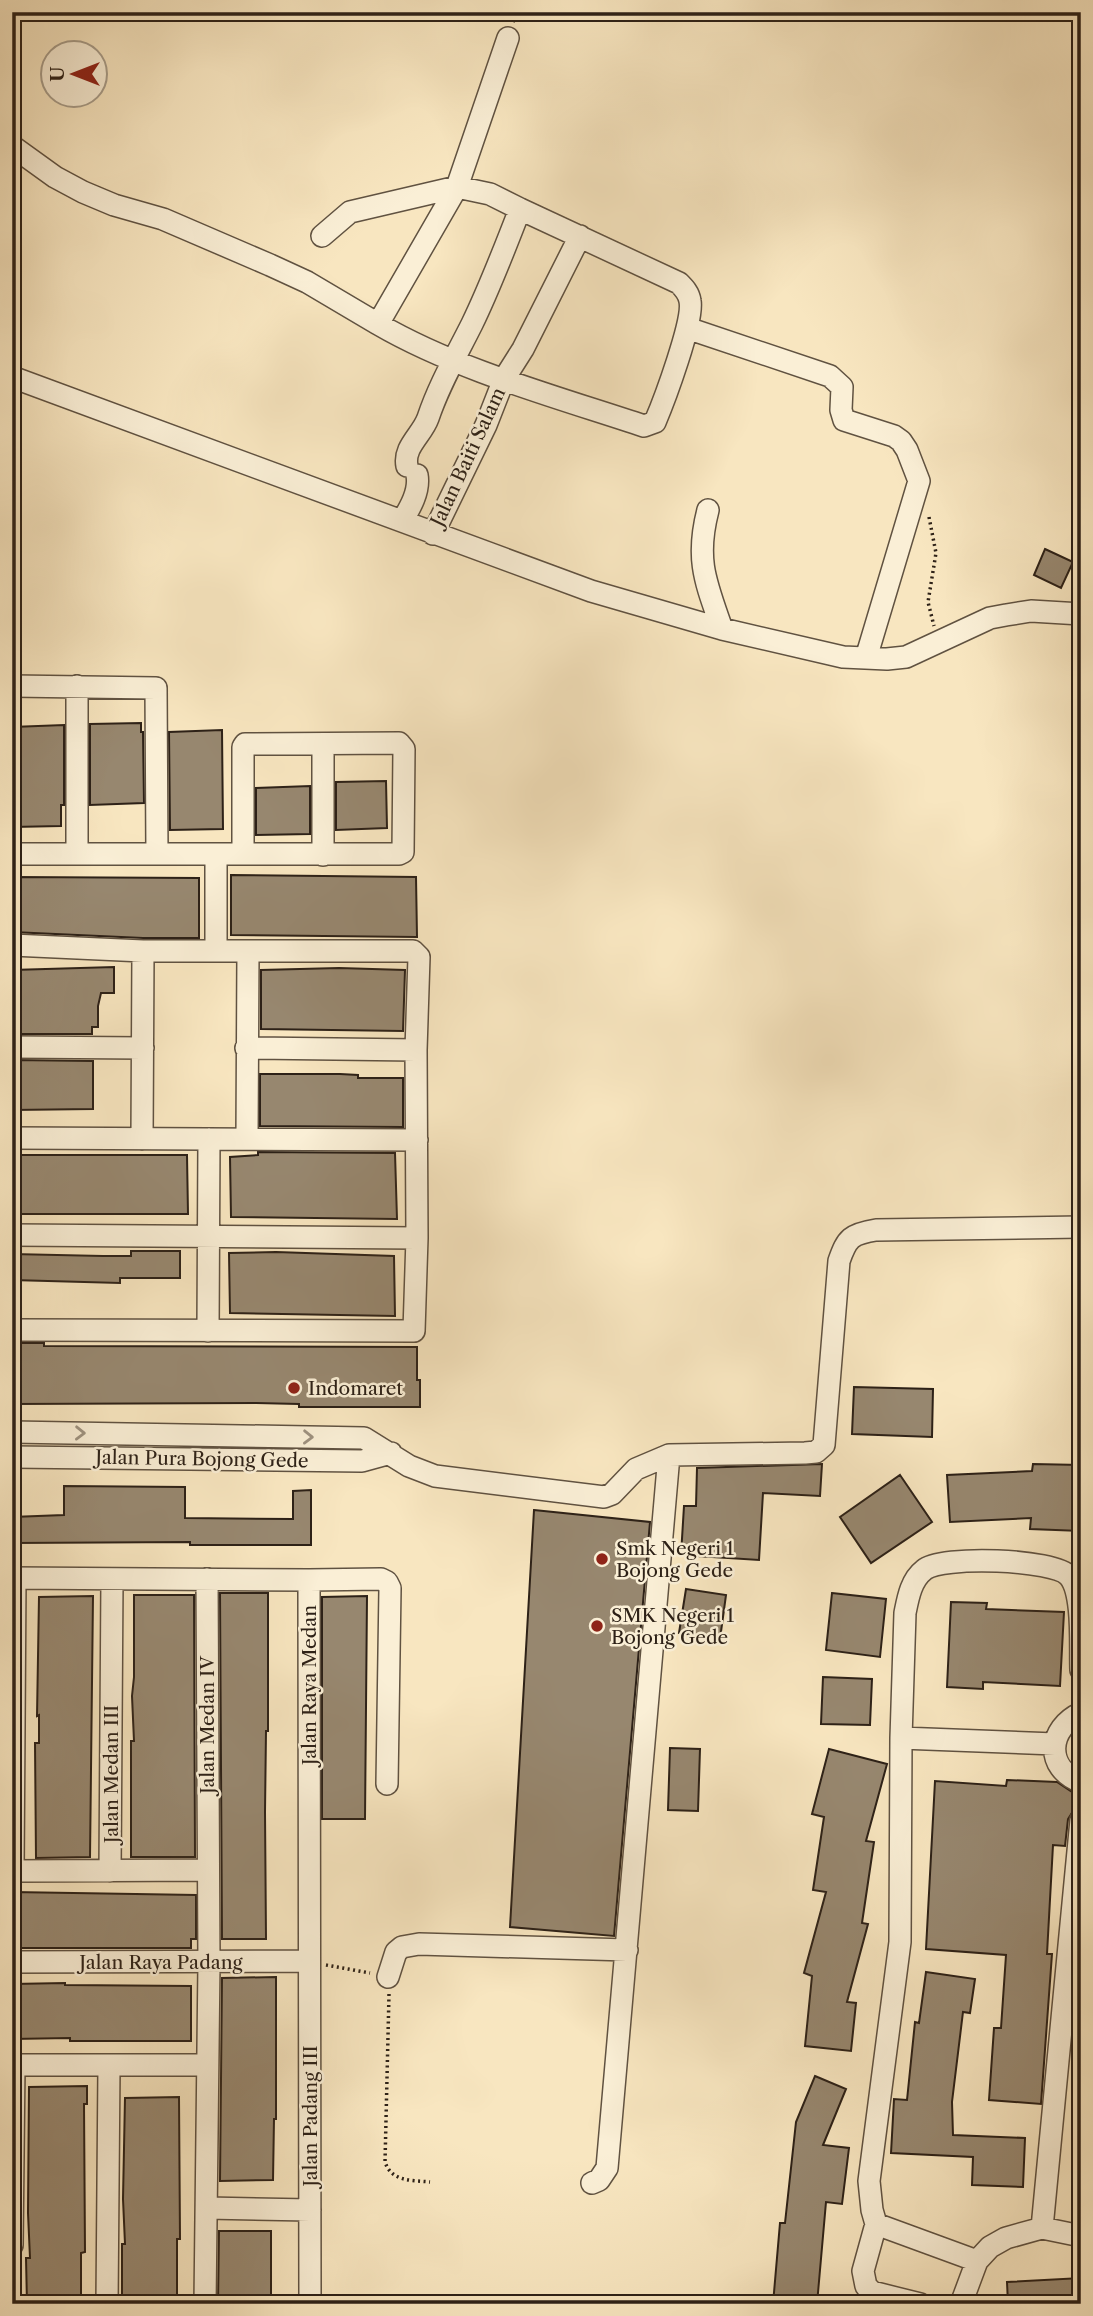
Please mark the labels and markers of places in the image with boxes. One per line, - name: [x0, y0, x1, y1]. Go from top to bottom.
- place label: Indomaret: [308, 1377, 403, 1400]
- marker: Indomaret: [286, 1380, 302, 1396]
- place label: Smk Negeri 1 Bojong Gede: [616, 1537, 734, 1582]
- marker: Smk Negeri 1 Bojong Gede: [594, 1551, 610, 1567]
- place label: SMK Negeri 1 Bojong Gede: [611, 1604, 734, 1649]
- marker: SMK Negeri 1 Bojong Gede: [589, 1618, 605, 1634]

